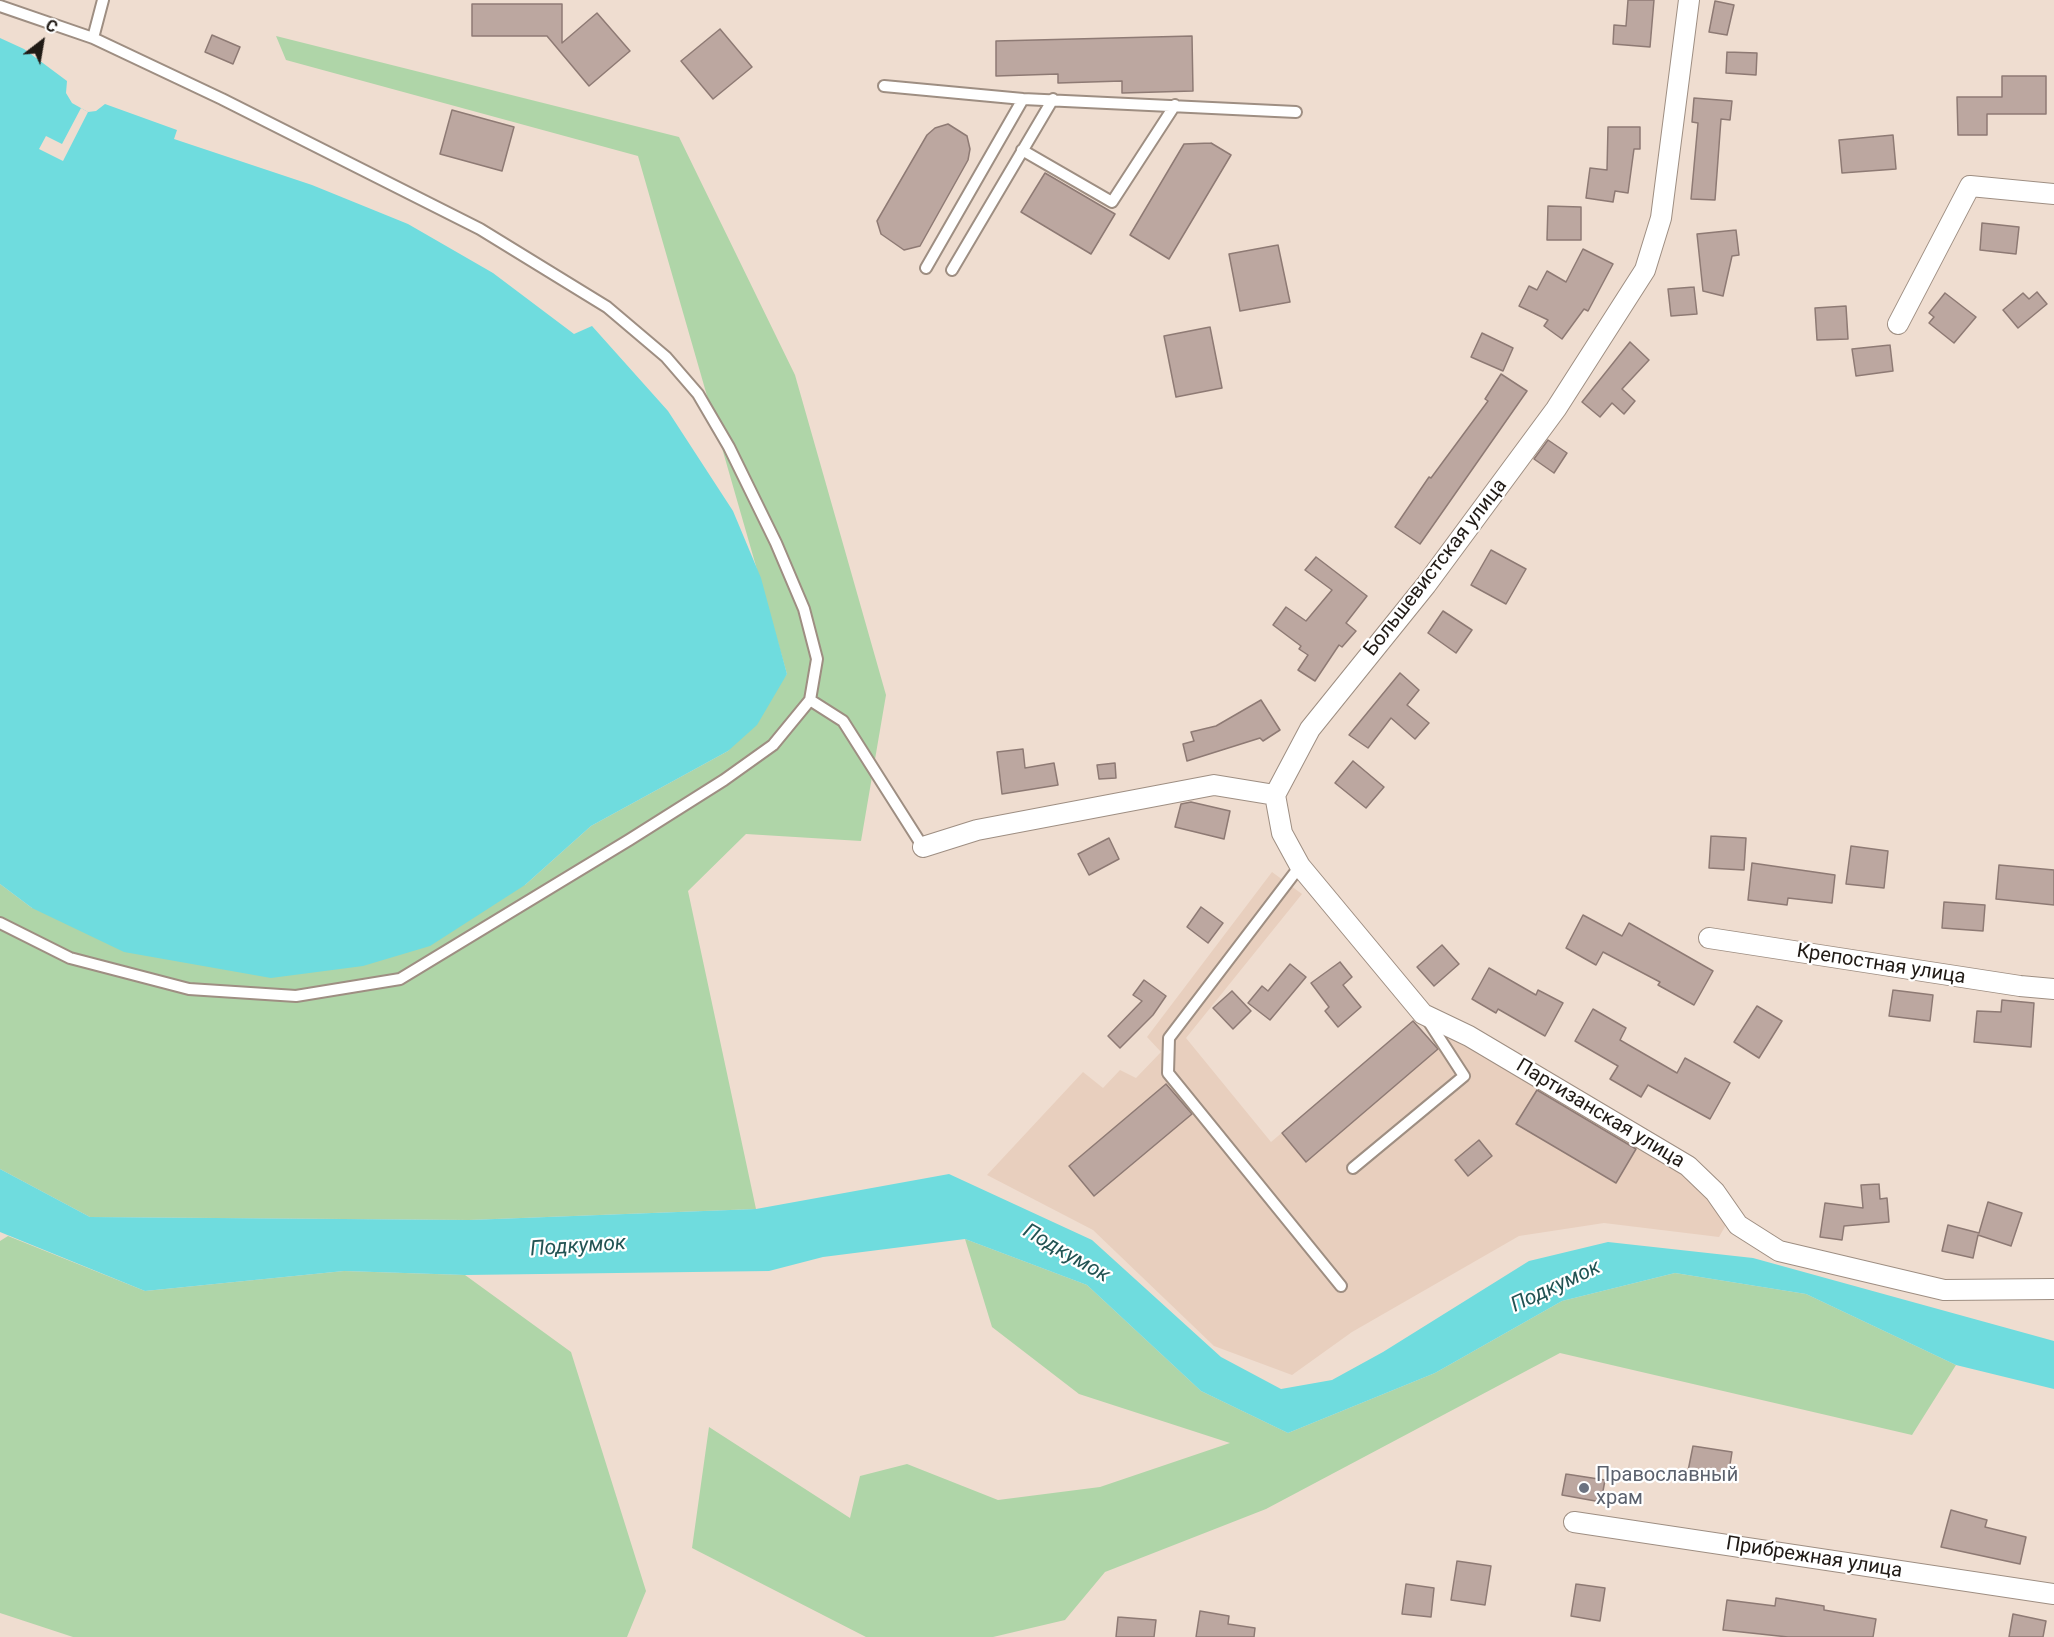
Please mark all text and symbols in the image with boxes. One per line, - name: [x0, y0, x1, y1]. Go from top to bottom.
- north arrow: [12, 12, 72, 72]
- text: С: [42, 15, 61, 37]
- street label: Большевистская улица: [1359, 475, 1513, 661]
- street label: Крепостная улица: [1795, 940, 1967, 990]
- street label: Партизанская улица: [1511, 1054, 1689, 1174]
- water label: Подкумок: [1018, 1219, 1114, 1289]
- water label: Подкумок: [529, 1231, 627, 1263]
- water label: Подкумок: [1507, 1255, 1605, 1319]
- place label: Православный храм: [1596, 1464, 1738, 1511]
- marker: Православный храм: [1577, 1481, 1591, 1495]
- street label: Прибрежная улица: [1724, 1532, 1904, 1584]

